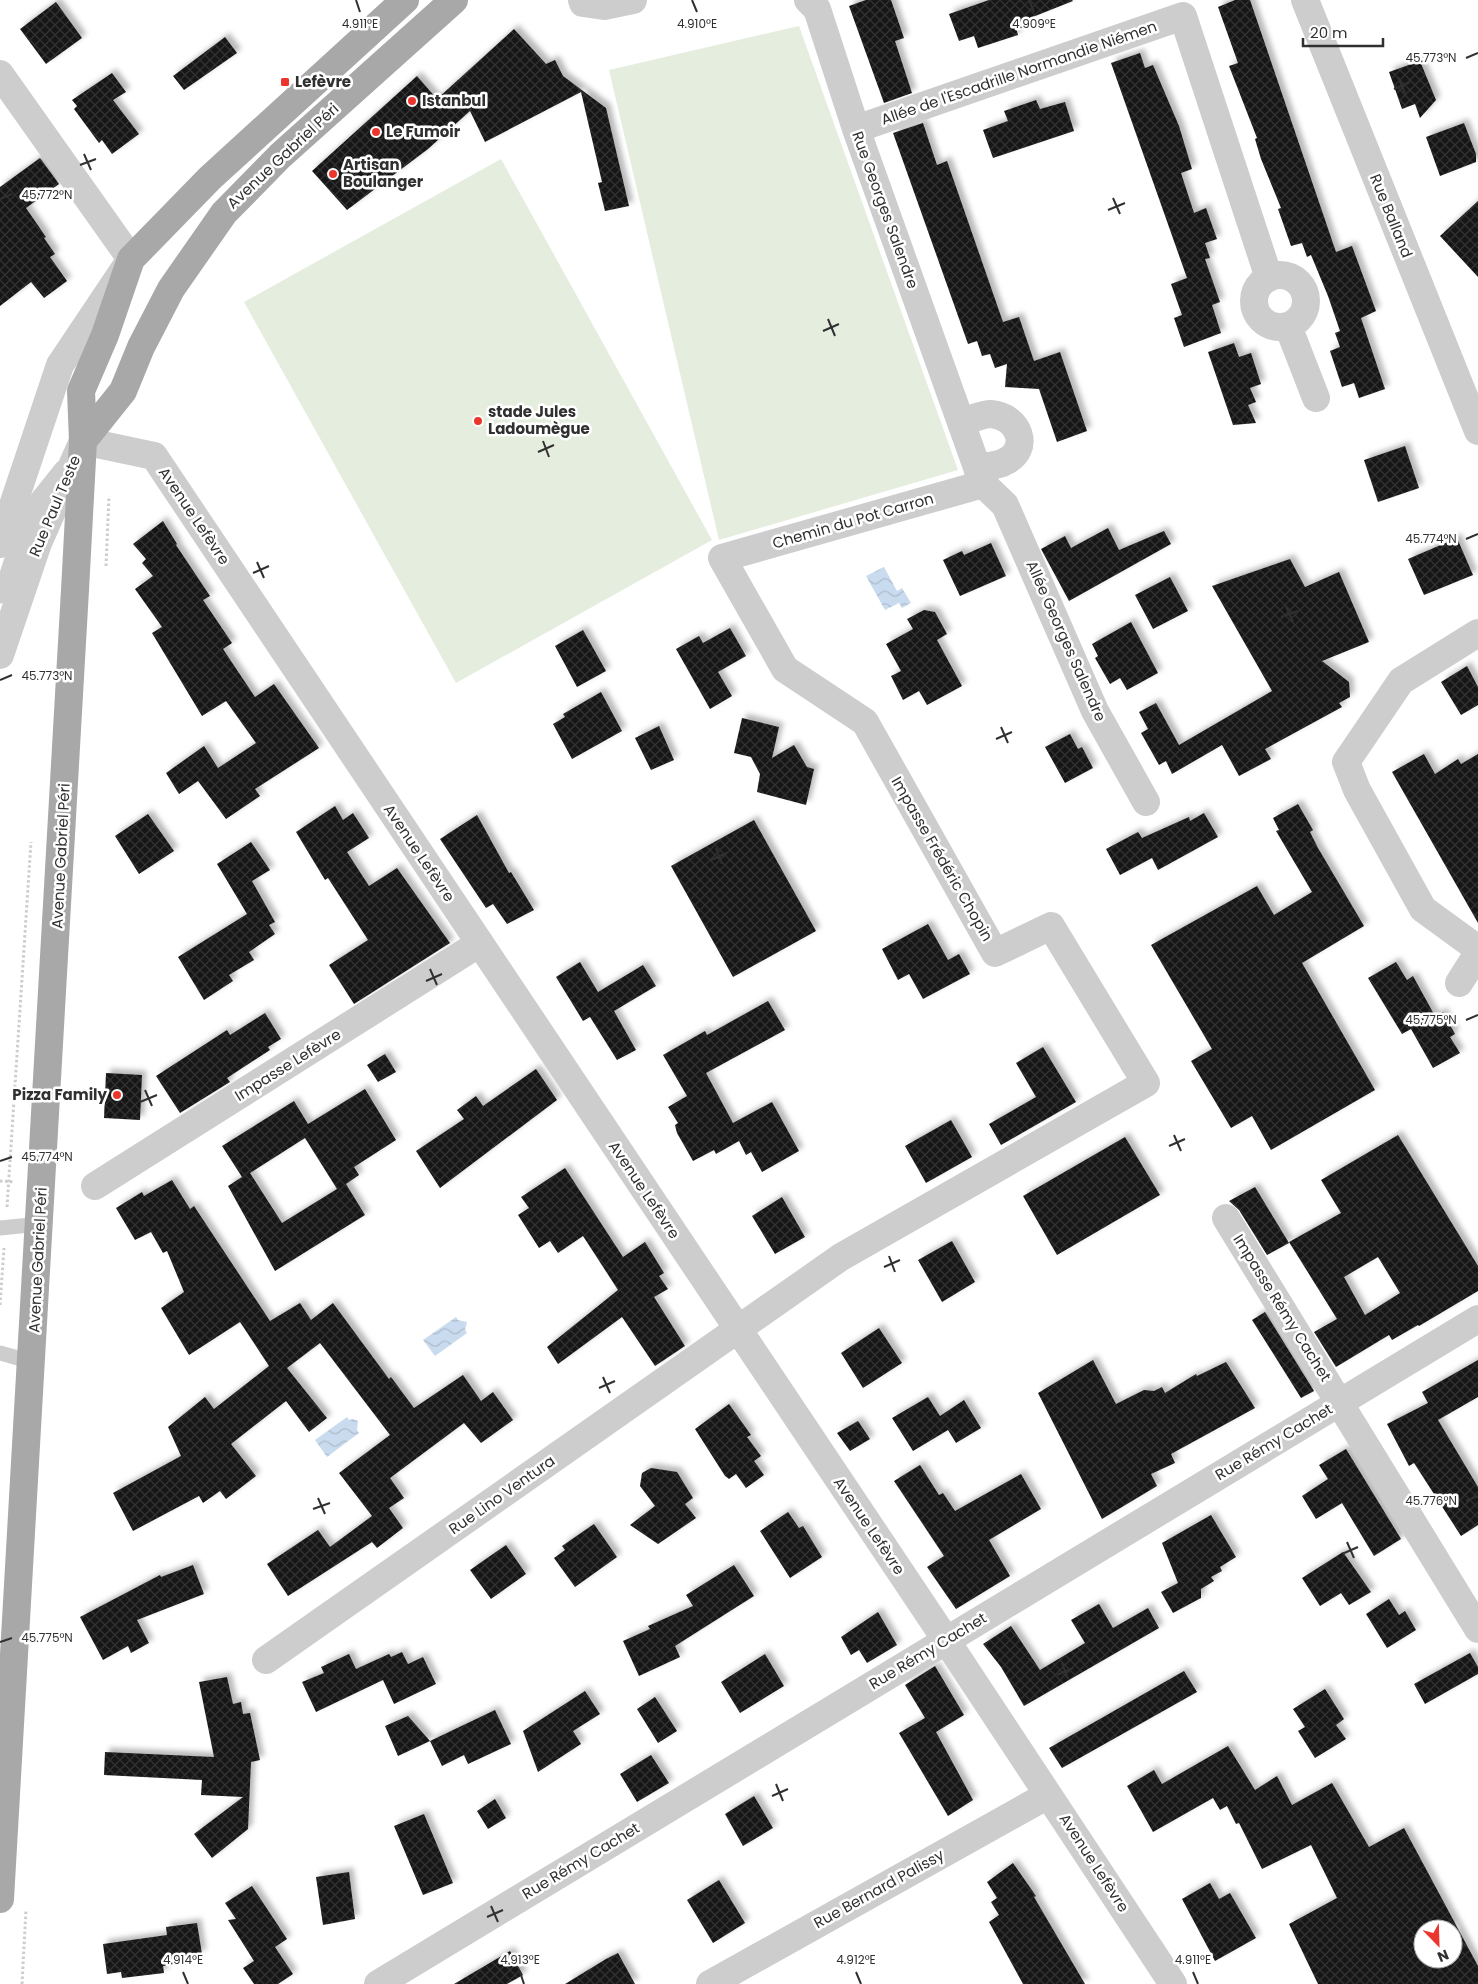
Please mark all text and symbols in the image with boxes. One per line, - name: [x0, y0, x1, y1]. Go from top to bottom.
- text: 4.911°E: [342, 15, 378, 32]
- text: 4.910°E: [677, 15, 717, 32]
- street label: Allée de l'Escadrille Normandie Niémen: [878, 15, 1160, 130]
- text: 4.909°E: [1012, 15, 1056, 32]
- scale bar: [1303, 15, 1383, 47]
- text: 20 m: [1310, 22, 1348, 43]
- text: 45.773°N: [1405, 49, 1457, 66]
- place label: Lefèvre: [295, 71, 351, 92]
- marker: Lefèvre: [279, 76, 291, 88]
- place label: Istanbul: [422, 90, 486, 111]
- marker: Istanbul: [406, 95, 418, 107]
- street label: Avenue Gabriel Péri: [222, 98, 343, 213]
- place label: Le Fumoir: [386, 121, 461, 142]
- marker: Le Fumoir: [370, 126, 382, 138]
- street label: Rue Georges Salendre: [847, 128, 924, 291]
- place label: Artisan Boulanger: [343, 154, 424, 192]
- marker: Artisan Boulanger: [327, 168, 339, 180]
- street label: Rue Balland: [1365, 171, 1418, 261]
- text: 45.772°N: [22, 186, 72, 203]
- place label: stade Jules Ladoumègue: [488, 401, 590, 439]
- marker: stade Jules Ladoumègue: [472, 415, 484, 427]
- street label: Rue Paul Teste: [24, 452, 85, 560]
- street label: Avenue Lefèvre: [154, 463, 235, 569]
- street label: Chemin du Pot Carron: [770, 487, 936, 554]
- text: 45.774°N: [1405, 530, 1457, 547]
- street label: Allée Georges Salendre: [1021, 557, 1111, 725]
- text: 45.773°N: [21, 667, 73, 684]
- street label: Impasse Frédéric Chopin: [887, 773, 998, 945]
- street label: Avenue Gabriel Péri: [46, 783, 75, 929]
- street label: Avenue Lefèvre: [379, 800, 460, 906]
- text: 45.775°N: [1405, 1011, 1457, 1028]
- street label: Impasse Lefèvre: [231, 1023, 345, 1106]
- place label: Pizza Family: [12, 1084, 108, 1105]
- marker: Pizza Family: [111, 1089, 123, 1101]
- street label: Avenue Lefèvre: [604, 1137, 685, 1243]
- text: 45.774°N: [21, 1148, 73, 1165]
- street label: Avenue Gabriel Péri: [23, 1187, 52, 1333]
- street label: Impasse Rémy Cachet: [1229, 1230, 1336, 1385]
- street label: Rue Rémy Cachet: [1211, 1398, 1336, 1485]
- street label: Rue Lino Ventura: [444, 1450, 559, 1539]
- street label: Avenue Lefèvre: [829, 1473, 910, 1579]
- text: 45.776°N: [1405, 1492, 1457, 1509]
- street label: Rue Rémy Cachet: [865, 1607, 990, 1694]
- text: 45.775°N: [21, 1629, 73, 1646]
- street label: Avenue Lefèvre: [1055, 1809, 1134, 1916]
- street label: Rue Rémy Cachet: [518, 1817, 643, 1904]
- street label: Rue Bernard Palissy: [810, 1844, 948, 1933]
- north arrow: [1413, 1919, 1463, 1969]
- text: N: [1434, 1945, 1452, 1967]
- text: 4.914°E: [163, 1951, 203, 1968]
- text: 4.913°E: [500, 1951, 540, 1968]
- text: 4.912°E: [836, 1951, 876, 1968]
- text: 4.911°E: [1175, 1951, 1211, 1968]

